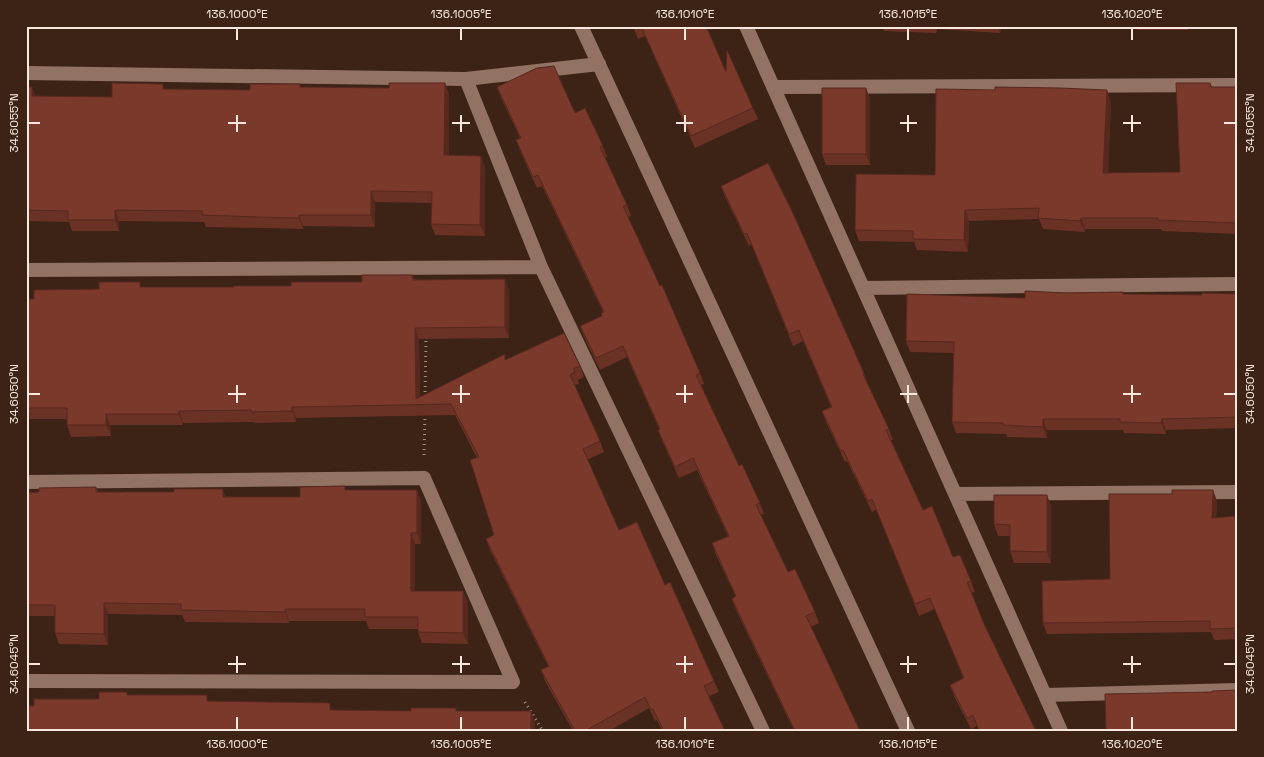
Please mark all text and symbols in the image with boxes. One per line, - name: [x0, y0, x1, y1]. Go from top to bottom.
- text: 136.1000°E: [206, 6, 268, 22]
- text: 136.1005°E: [430, 6, 492, 22]
- text: 136.1010°E: [656, 6, 715, 22]
- text: 136.1015°E: [879, 6, 937, 22]
- text: 136.1020°E: [1101, 6, 1163, 22]
- text: 34.6055°N: [6, 93, 22, 153]
- text: 34.6055°N: [1242, 93, 1258, 153]
- text: 34.6050°N: [6, 364, 22, 424]
- text: 34.6050°N: [1242, 364, 1258, 424]
- text: 34.6045°N: [6, 634, 22, 694]
- text: 34.6045°N: [1242, 634, 1258, 694]
- text: 136.1000°E: [206, 736, 268, 752]
- text: 136.1005°E: [430, 736, 492, 752]
- text: 136.1010°E: [656, 736, 715, 752]
- text: 136.1015°E: [879, 736, 937, 752]
- text: 136.1020°E: [1101, 736, 1163, 752]

